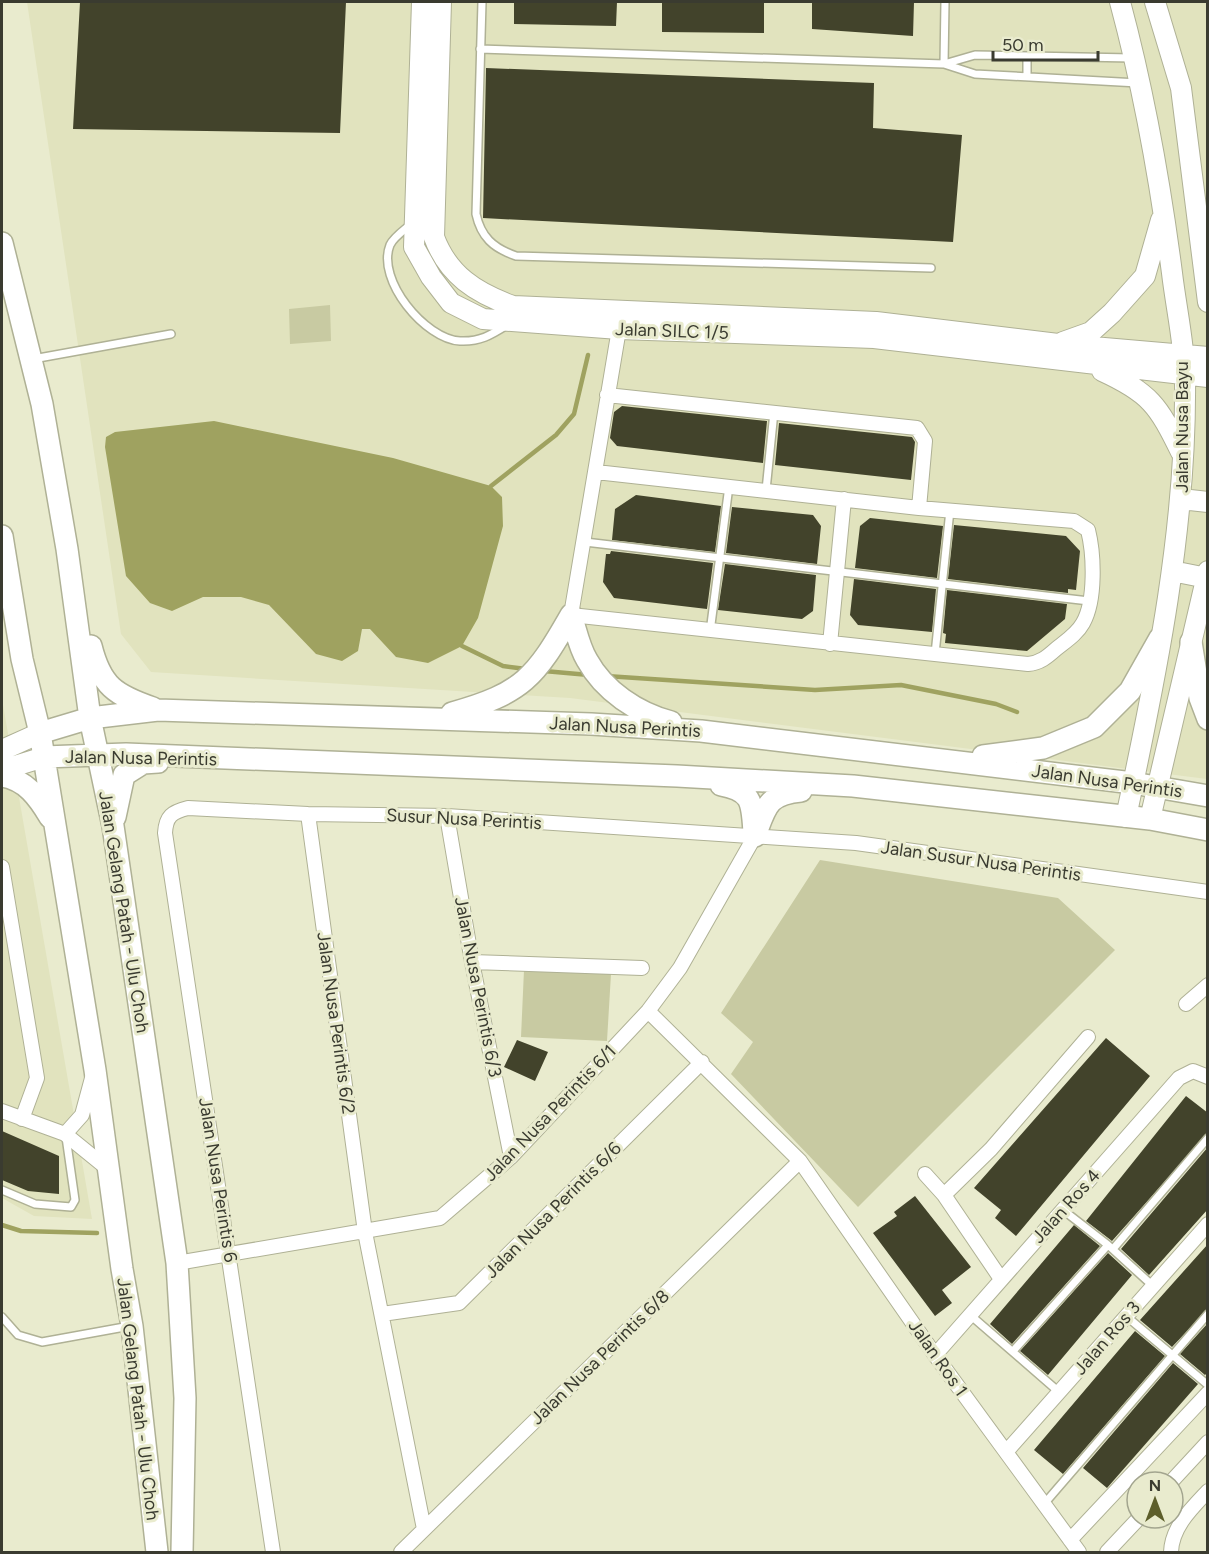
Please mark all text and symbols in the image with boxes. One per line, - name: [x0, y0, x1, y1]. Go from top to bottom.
- scale bar: [993, 24, 1098, 62]
- text: 50 m: [1002, 34, 1044, 56]
- street label: Jalan SILC 1/5: [615, 318, 729, 344]
- street label: Jalan Nusa Bayu: [1171, 361, 1193, 493]
- street label: Jalan Nusa Perintis: [549, 712, 701, 742]
- street label: Jalan Nusa Perintis: [65, 746, 217, 770]
- street label: Jalan Nusa Perintis: [1030, 760, 1184, 802]
- street label: Jalan Gelang Patah - Ulu Choh: [94, 790, 154, 1034]
- street label: Susur Nusa Perintis: [386, 804, 542, 834]
- street label: Jalan Susur Nusa Perintis: [880, 836, 1082, 886]
- street label: Jalan Nusa Perintis 6/3: [450, 895, 506, 1079]
- street label: Jalan Nusa Perintis 6/2: [312, 931, 360, 1115]
- street label: Jalan Nusa Perintis 6/1: [479, 1040, 621, 1186]
- street label: Jalan Nusa Perintis 6: [194, 1096, 242, 1264]
- street label: Jalan Nusa Perintis 6/6: [480, 1137, 626, 1283]
- street label: Jalan Ros 4: [1027, 1165, 1105, 1247]
- street label: Jalan Gelang Patah - Ulu Choh: [112, 1276, 164, 1522]
- street label: Jalan Nusa Perintis 6/8: [526, 1285, 674, 1429]
- street label: Jalan Ros 3: [1069, 1297, 1145, 1379]
- street label: Jalan Ros 1: [904, 1316, 972, 1400]
- north arrow: [1125, 1470, 1185, 1530]
- text: N: [1149, 1476, 1161, 1495]

